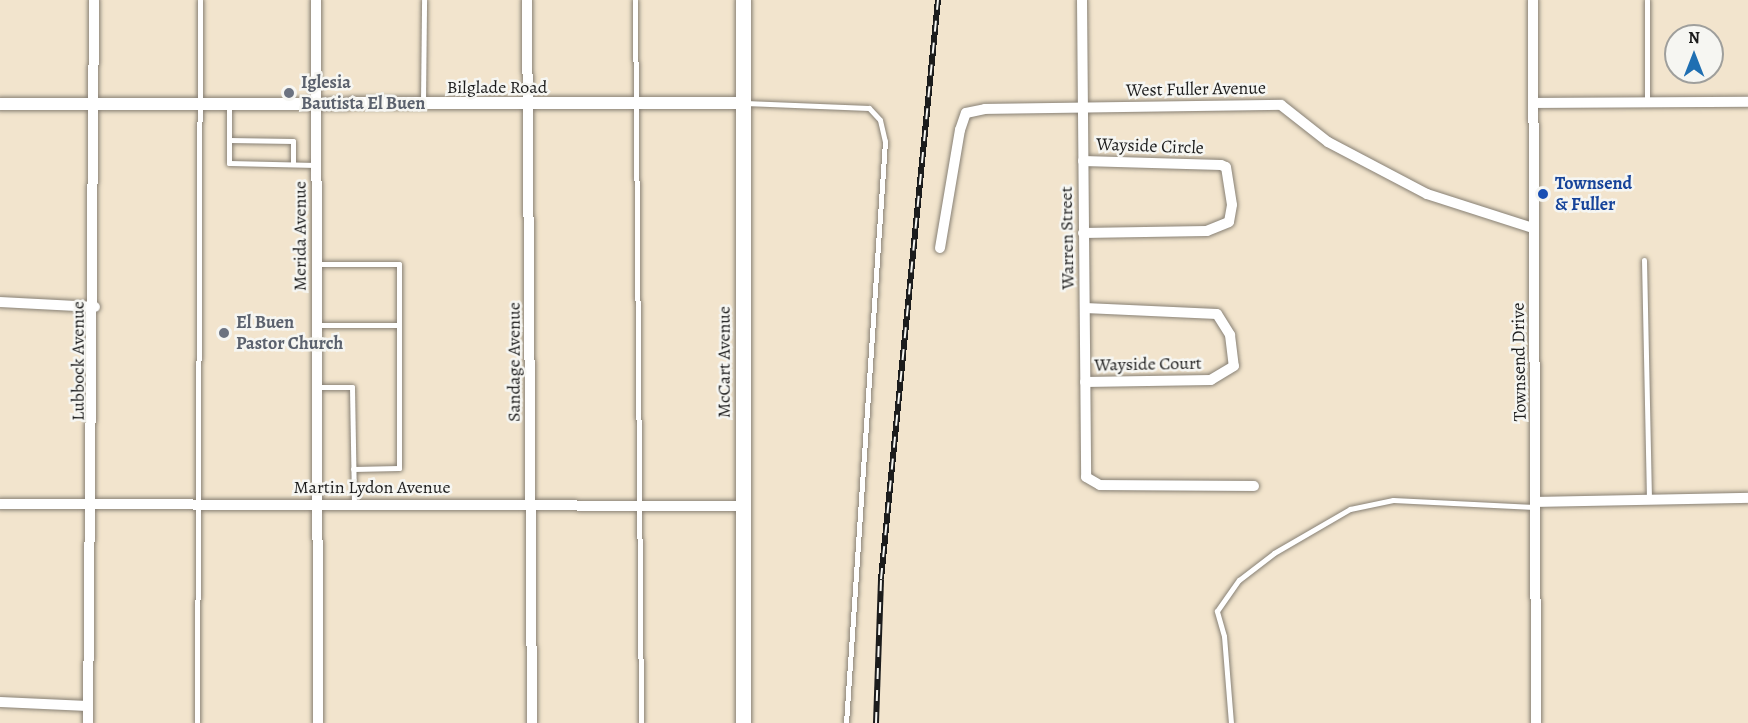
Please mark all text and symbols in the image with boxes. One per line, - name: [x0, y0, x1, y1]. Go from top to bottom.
- north arrow: [1664, 24, 1724, 84]
- text: N: [1688, 27, 1700, 49]
- place label: Iglesia Bautista El Buen: [301, 72, 425, 115]
- street label: Bilglade Road: [447, 76, 547, 98]
- street label: West Fuller Avenue: [1126, 77, 1266, 101]
- marker: Iglesia Bautista El Buen: [282, 86, 296, 100]
- street label: Wayside Circle: [1096, 133, 1204, 159]
- place label: Townsend & Fuller: [1555, 173, 1632, 216]
- street label: Merida Avenue: [289, 181, 311, 291]
- street label: Warren Street: [1055, 186, 1079, 290]
- marker: Townsend & Fuller: [1536, 187, 1550, 201]
- street label: Lubbock Avenue: [67, 301, 89, 421]
- street label: Sandage Avenue: [503, 302, 525, 422]
- street label: Townsend Drive: [1507, 302, 1531, 422]
- street label: McCart Avenue: [713, 306, 735, 418]
- place label: El Buen Pastor Church: [236, 312, 343, 354]
- marker: El Buen Pastor Church: [217, 326, 231, 340]
- street label: Wayside Court: [1094, 352, 1202, 376]
- street label: Martin Lydon Avenue: [293, 476, 451, 498]

